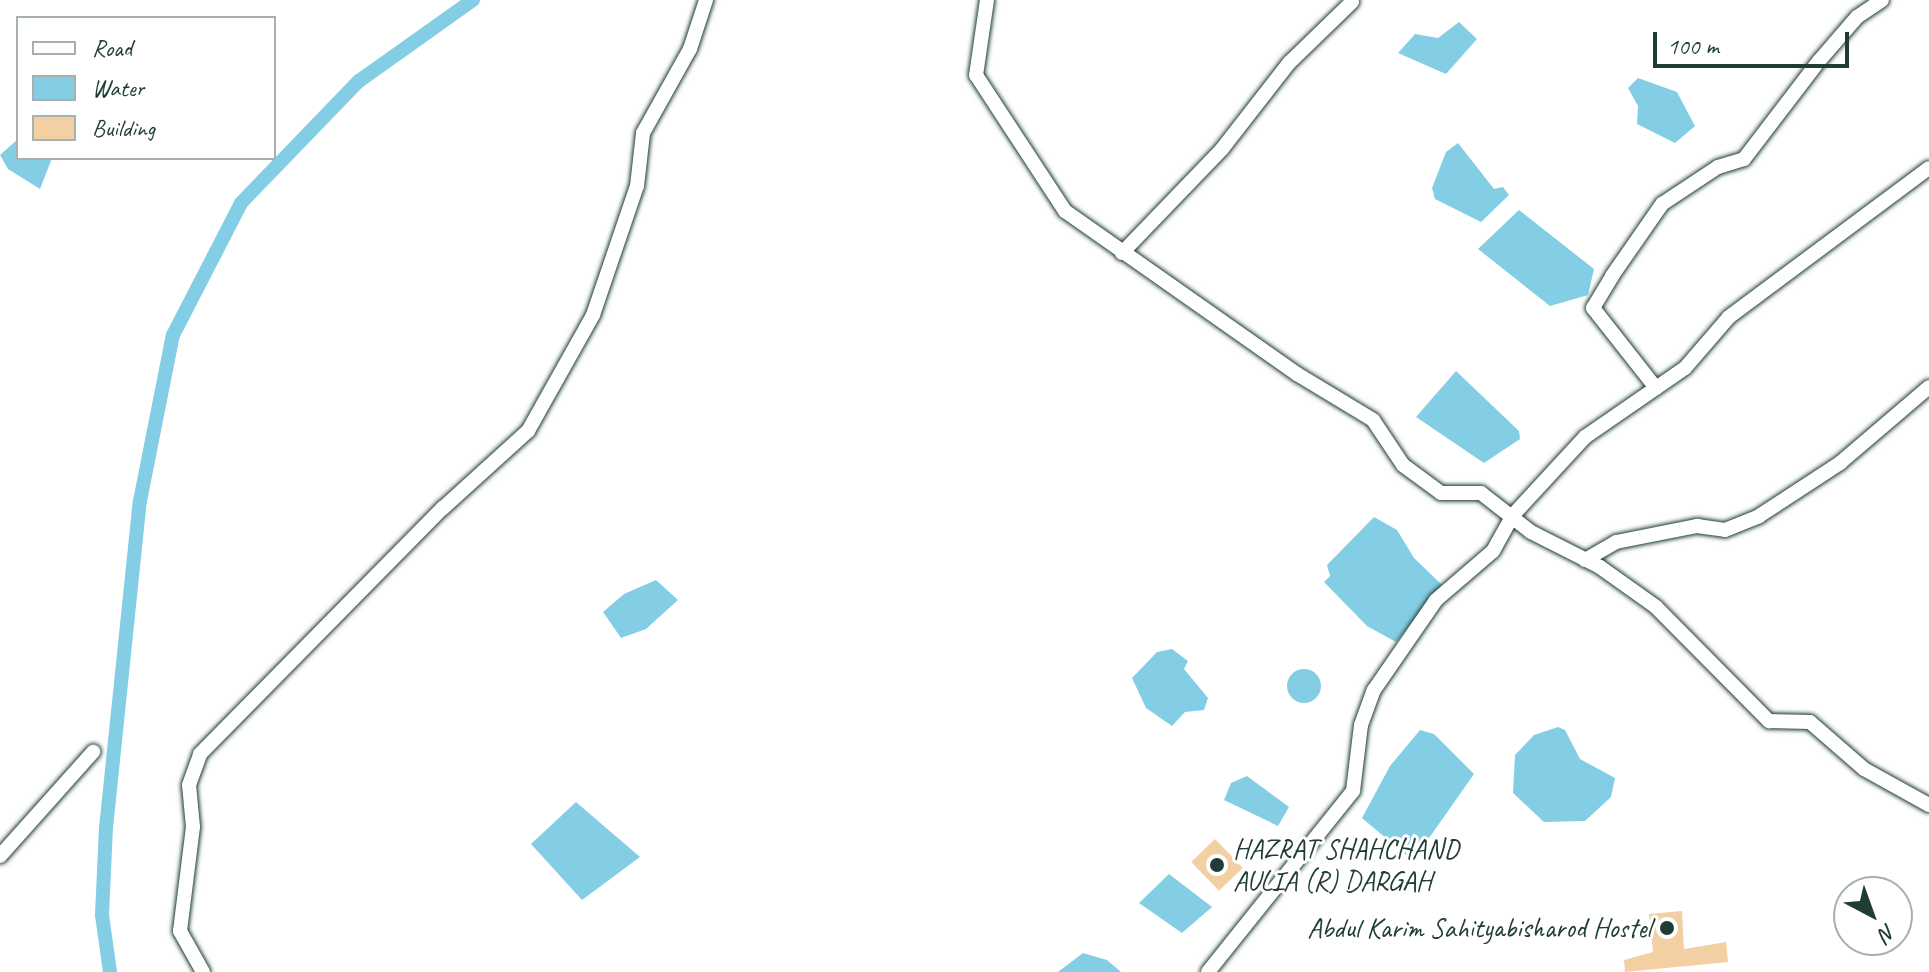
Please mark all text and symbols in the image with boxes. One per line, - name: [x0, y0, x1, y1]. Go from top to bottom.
- legend: [16, 16, 276, 160]
- scale bar: [1657, 16, 1853, 66]
- text: 100 m: [1667, 31, 1719, 61]
- text: Road: [92, 33, 132, 63]
- text: Water: [92, 73, 144, 103]
- text: Building: [92, 113, 155, 143]
- place label: HAZRAT SHAHCHAND AULIA (R) DARGAH: [1233, 832, 1458, 898]
- marker: HAZRAT SHAHCHAND AULIA (R) DARGAH: [1208, 856, 1226, 874]
- north arrow: [1833, 876, 1913, 956]
- place label: Abdul Karim Sahityabisharod Hostel: [1307, 911, 1651, 945]
- text: N: [1873, 918, 1902, 948]
- marker: Abdul Karim Sahityabisharod Hostel: [1658, 919, 1676, 937]

